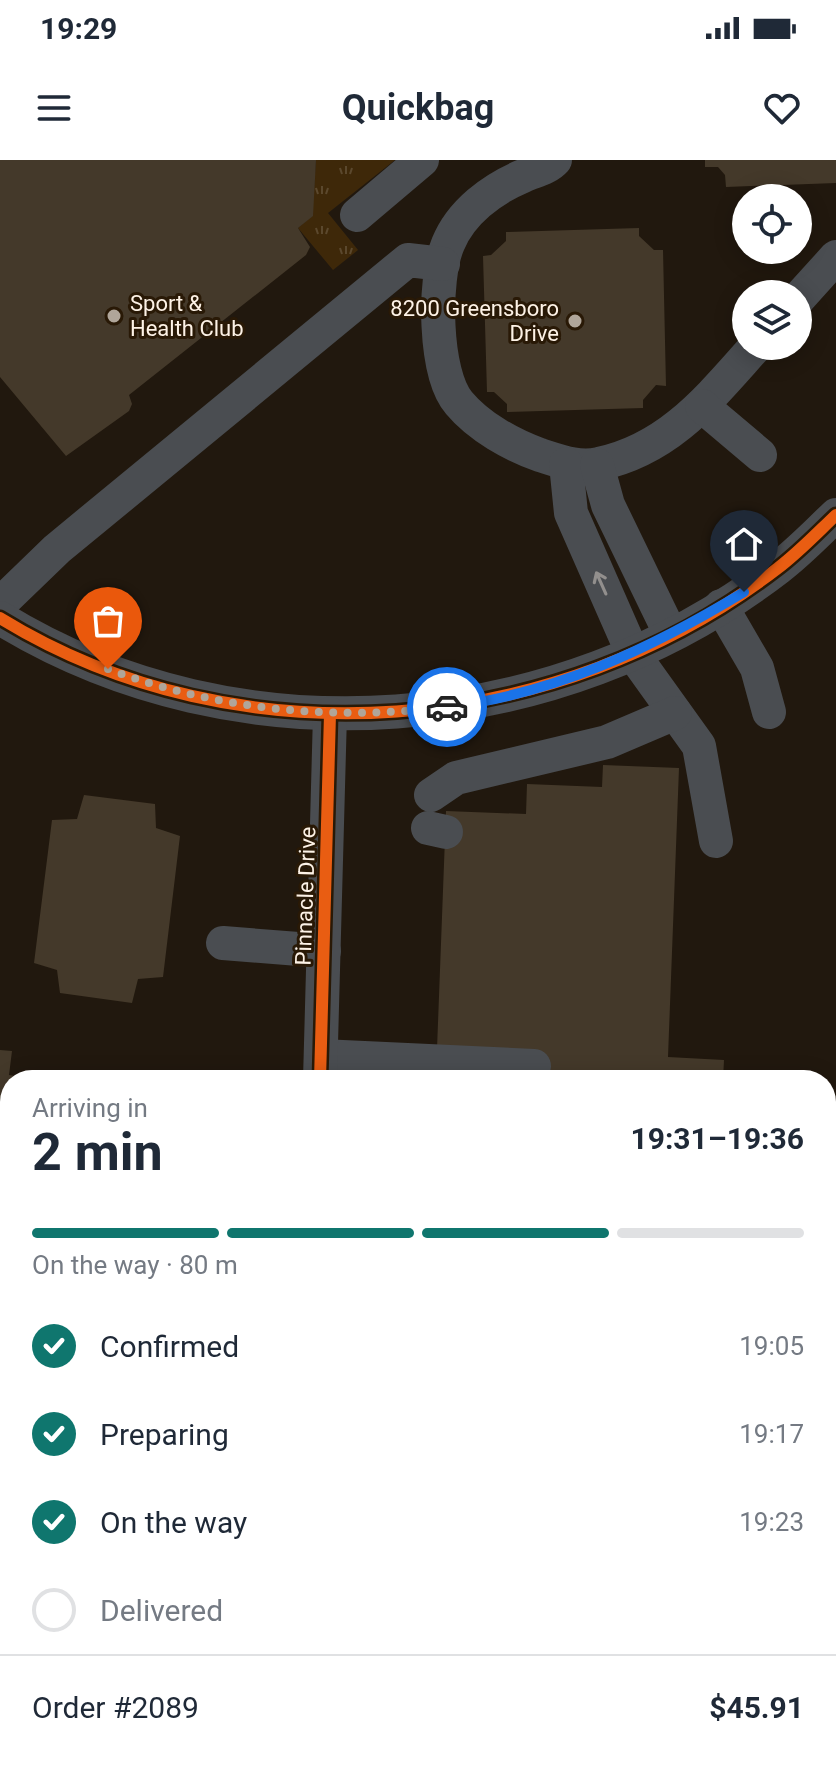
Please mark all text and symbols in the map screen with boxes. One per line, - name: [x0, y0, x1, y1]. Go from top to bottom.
- text: 19:29: [40, 11, 117, 46]
- icon: menu: [32, 86, 76, 130]
- icon: heart: [760, 86, 804, 130]
- text: Quickbag: [342, 87, 494, 129]
- map controls: [732, 184, 812, 360]
- button: locate: [732, 184, 812, 264]
- button: layers: [732, 280, 812, 360]
- place label: Sport & Health Club: [130, 291, 244, 341]
- place label: 8200 Greensboro Drive: [390, 296, 559, 346]
- marker: Sport & Health Club: [105, 307, 123, 325]
- marker: 8200 Greensboro Drive: [566, 312, 584, 330]
- pin: [710, 510, 778, 592]
- icon: home: [722, 522, 766, 566]
- one-way arrow: [593, 571, 608, 595]
- pin: [74, 587, 142, 669]
- icon: bag: [86, 599, 130, 643]
- courier: [407, 667, 487, 747]
- icon: car: [425, 685, 469, 729]
- street label: Pinnacle Drive: [291, 826, 320, 966]
- text: Arriving in: [32, 1093, 148, 1123]
- text: 19:31–19:36: [630, 1121, 804, 1156]
- text: 2 min: [32, 1122, 163, 1183]
- text: On the way · 80 m: [32, 1250, 238, 1280]
- icon: check: [32, 1324, 76, 1368]
- text: Confirmed: [100, 1329, 239, 1364]
- text: 19:05: [739, 1331, 804, 1361]
- icon: check: [32, 1412, 76, 1456]
- text: Preparing: [100, 1417, 229, 1452]
- text: 19:17: [739, 1419, 804, 1449]
- icon: check: [32, 1500, 76, 1544]
- text: On the way: [100, 1505, 247, 1540]
- text: 19:23: [739, 1507, 804, 1537]
- text: Delivered: [100, 1593, 223, 1628]
- text: Order #2089: [32, 1690, 199, 1725]
- text: $45.91: [709, 1690, 804, 1725]

